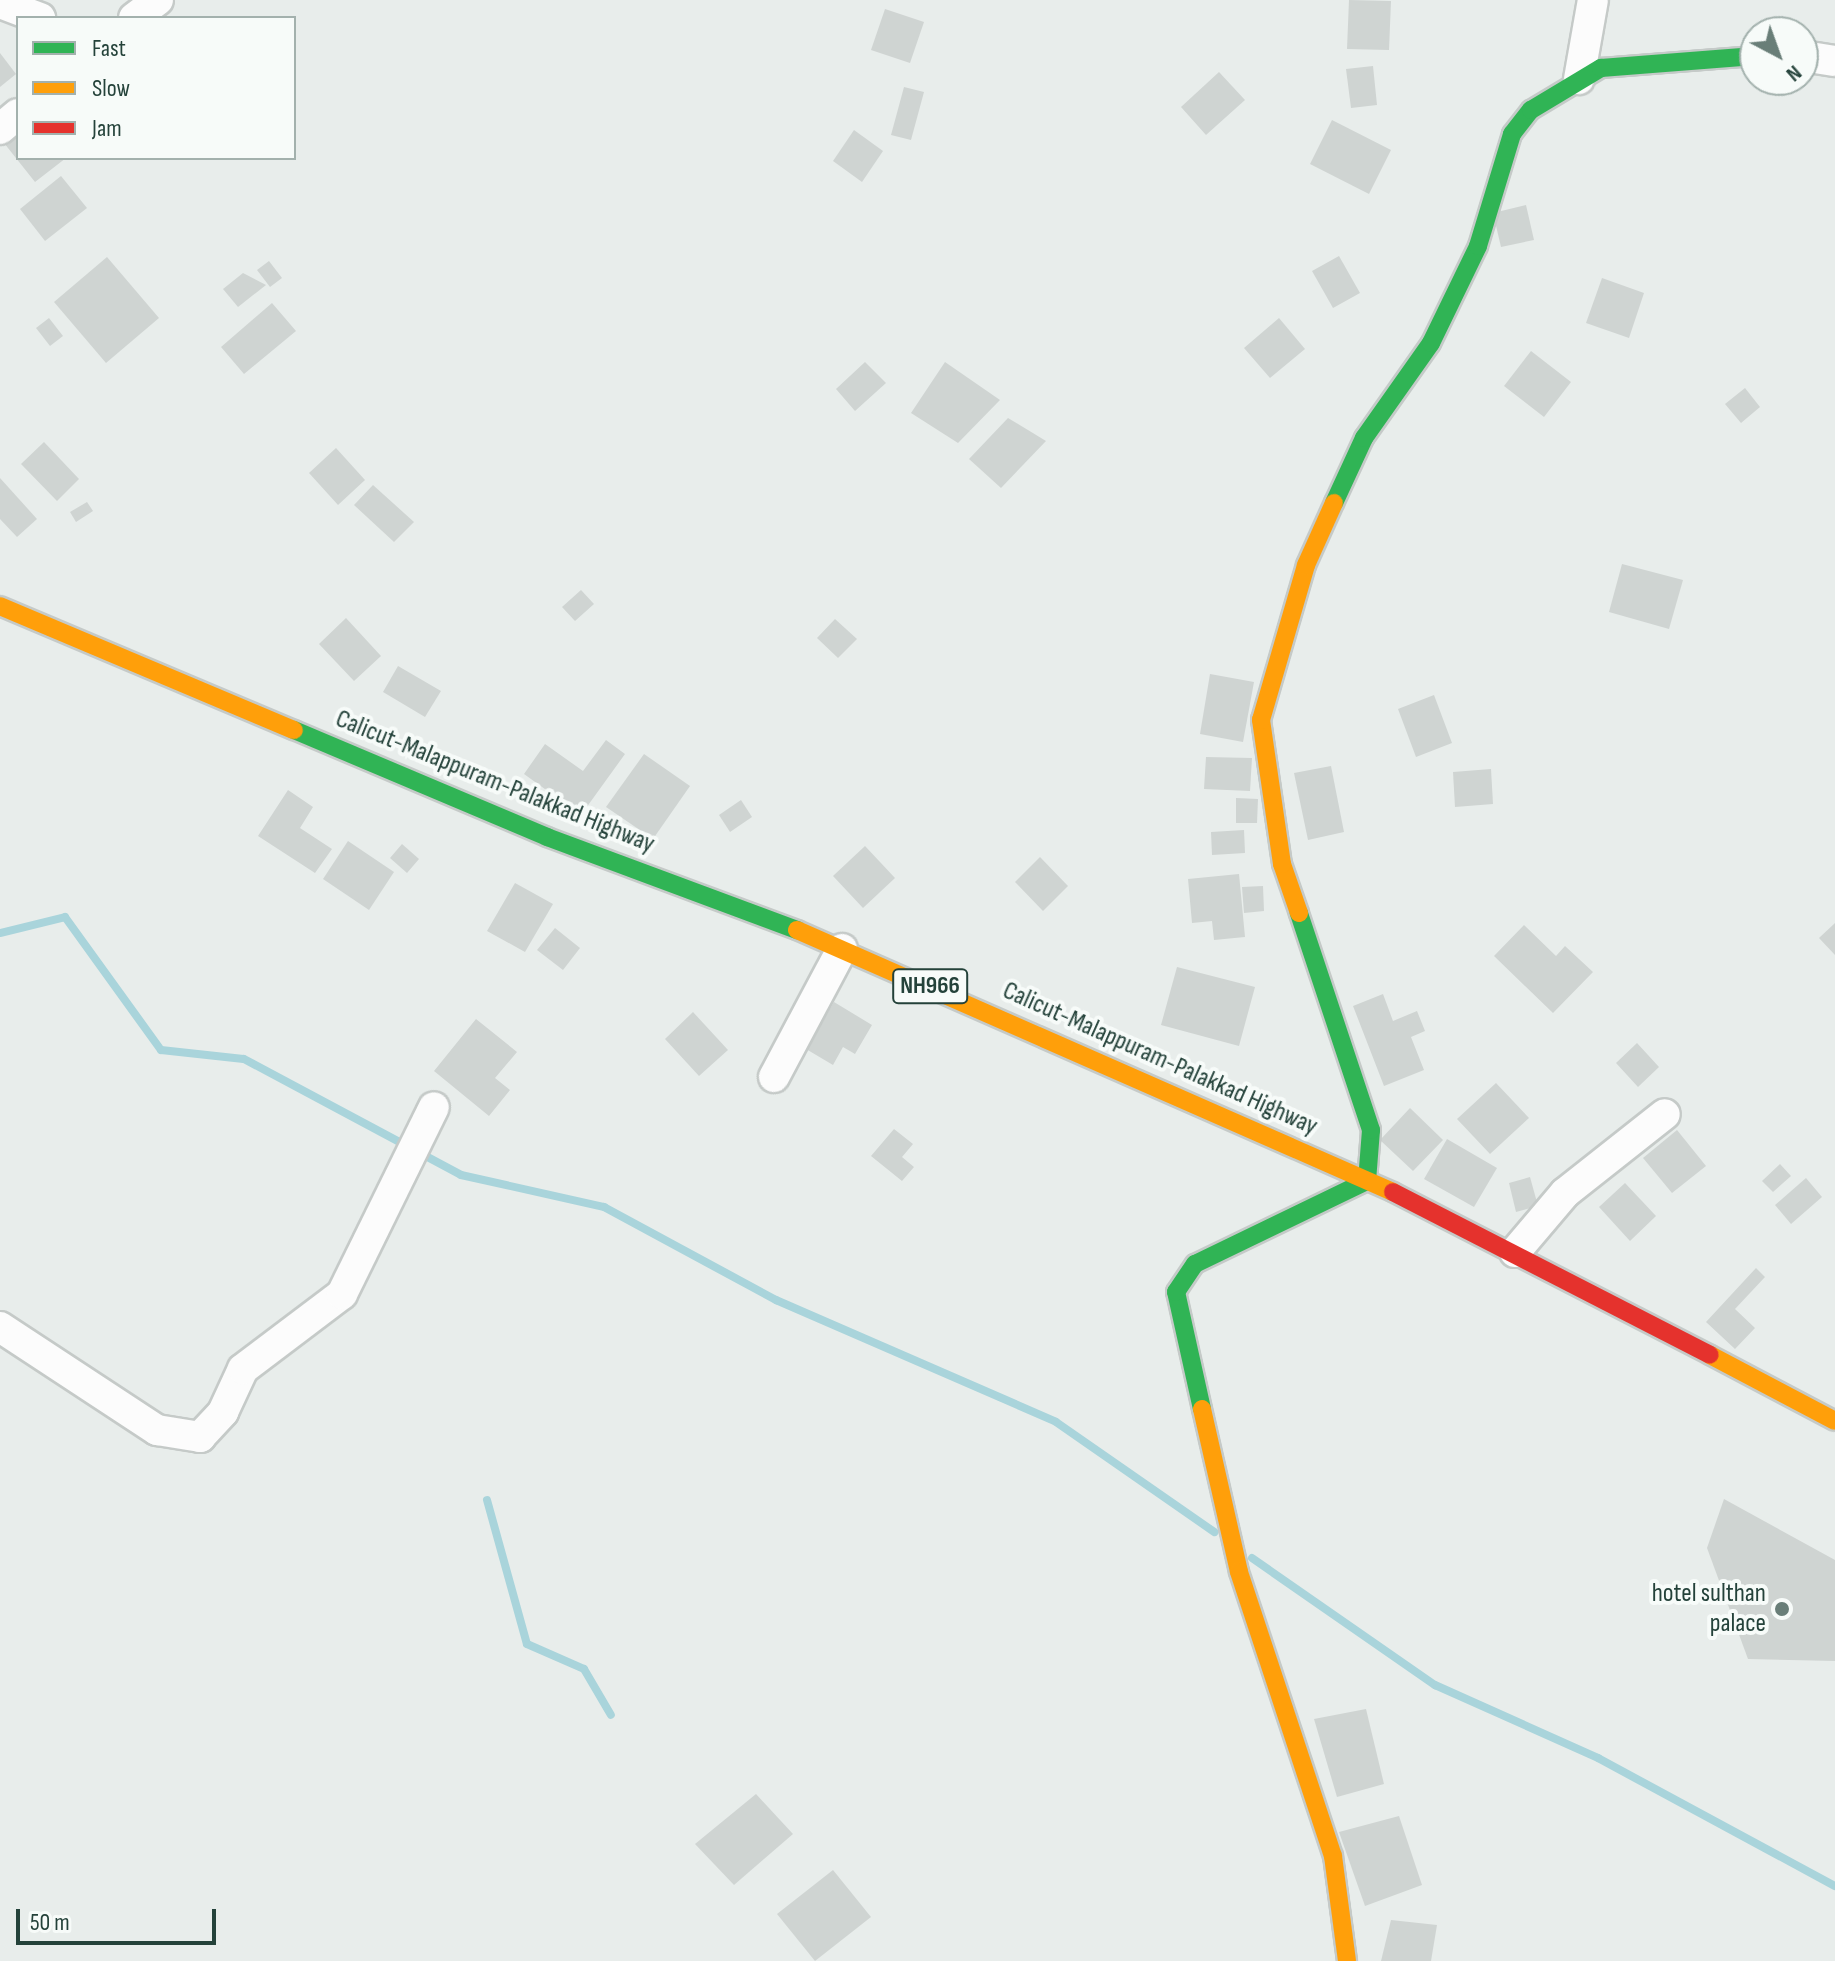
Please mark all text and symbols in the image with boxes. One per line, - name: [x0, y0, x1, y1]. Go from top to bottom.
- legend: [16, 16, 296, 160]
- north arrow: [1739, 16, 1819, 96]
- text: Fast: [92, 34, 126, 63]
- text: N: [1780, 59, 1807, 87]
- text: Slow: [92, 74, 130, 103]
- text: Jam: [92, 114, 122, 143]
- street label: Calicut-Malappuram-Palakkad Highway: [331, 704, 659, 860]
- road number: NH966: [892, 966, 968, 1006]
- street label: Calicut-Malappuram-Palakkad Highway: [998, 975, 1322, 1143]
- place label: hotel sulthan palace: [1652, 1578, 1766, 1640]
- marker: hotel sulthan palace: [1773, 1600, 1791, 1618]
- scale bar: [20, 1893, 220, 1943]
- text: 50 m: [30, 1908, 70, 1937]

